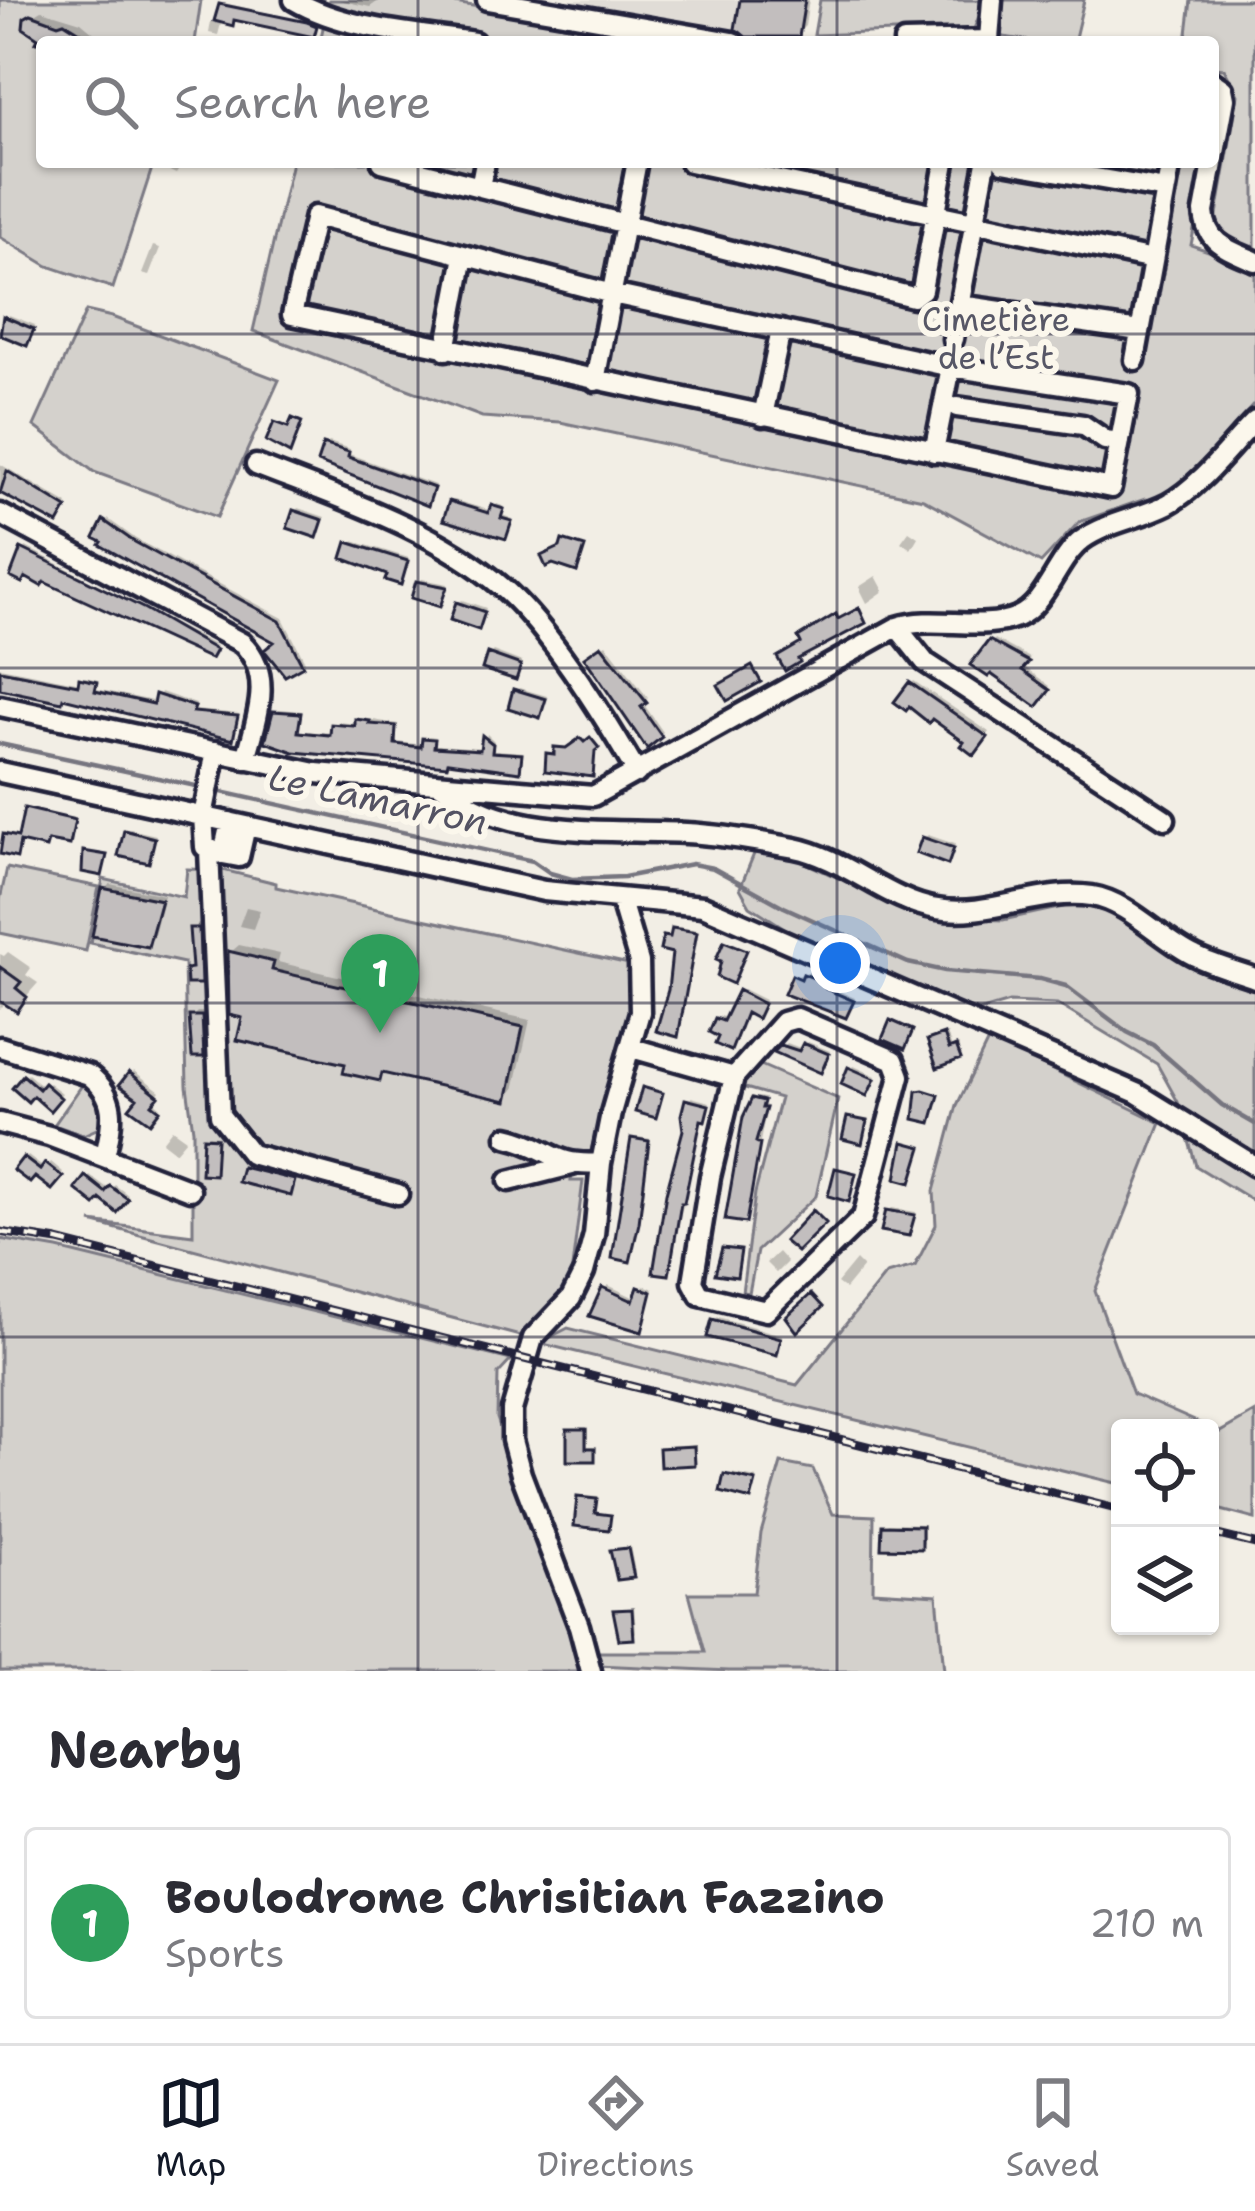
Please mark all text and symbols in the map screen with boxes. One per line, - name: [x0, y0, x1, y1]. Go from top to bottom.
- search box: [36, 36, 1219, 168]
- icon: search: [78, 69, 144, 135]
- text: Search here: [174, 72, 431, 132]
- park label: Cimetière de l’Est: [922, 297, 1070, 380]
- water label: Le Lamarron: [264, 752, 492, 847]
- your location: [810, 933, 870, 993]
- pin: 1: [341, 934, 419, 1033]
- map controls: [1111, 1419, 1219, 1635]
- button: locate: [1111, 1419, 1219, 1527]
- button: layers: [1111, 1527, 1219, 1635]
- text: Nearby: [48, 1715, 243, 1783]
- text: Boulodrome Chrisitian Fazzino: [165, 1867, 885, 1927]
- text: 1: [81, 1897, 99, 1949]
- text: 210 m: [1089, 1897, 1204, 1949]
- text: Sports: [165, 1927, 285, 1979]
- tab: Map: [156, 2070, 226, 2187]
- tab: Directions: [537, 2070, 695, 2187]
- tab: Saved: [1006, 2070, 1099, 2187]

